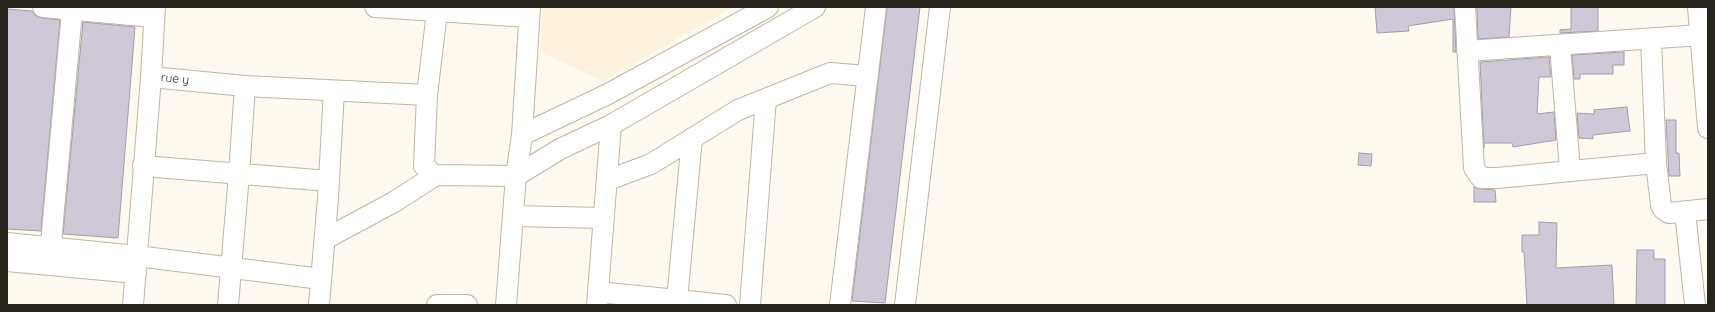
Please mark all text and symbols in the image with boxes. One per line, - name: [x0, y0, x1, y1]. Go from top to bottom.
- street label: rue y: [160, 71, 190, 87]

